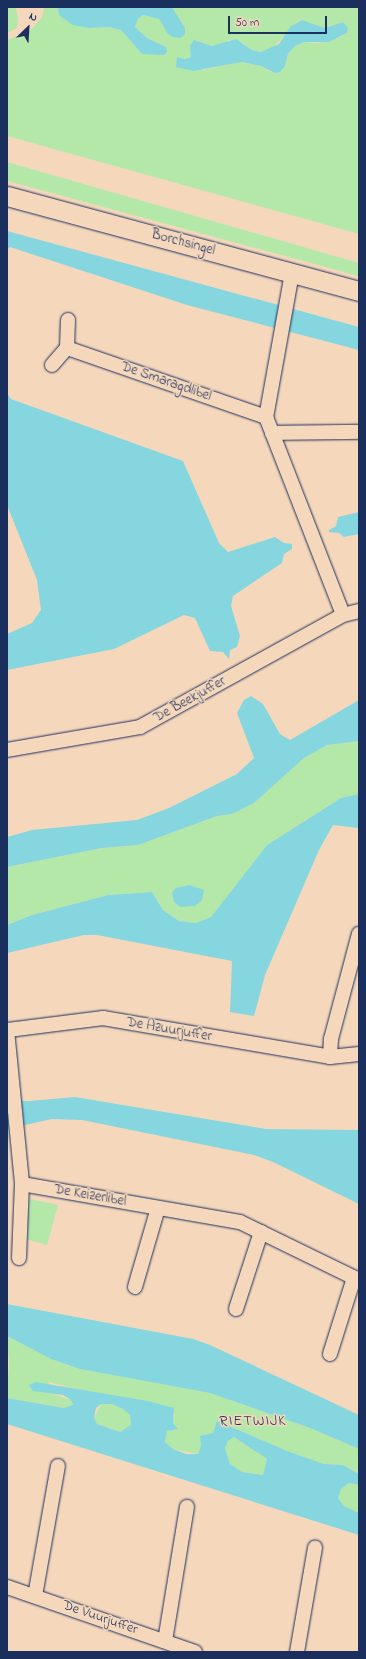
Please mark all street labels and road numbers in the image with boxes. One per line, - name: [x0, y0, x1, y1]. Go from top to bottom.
- street label: Borchsingel: [149, 226, 217, 260]
- street label: De Smaragdlibel: [119, 359, 213, 405]
- street label: De Beekjuffer: [151, 673, 229, 727]
- street label: De Azuurjuffer: [125, 1014, 213, 1046]
- street label: De Keizerlibel: [53, 1181, 127, 1211]
- street label: De Vuurjuffer: [60, 1597, 140, 1639]

